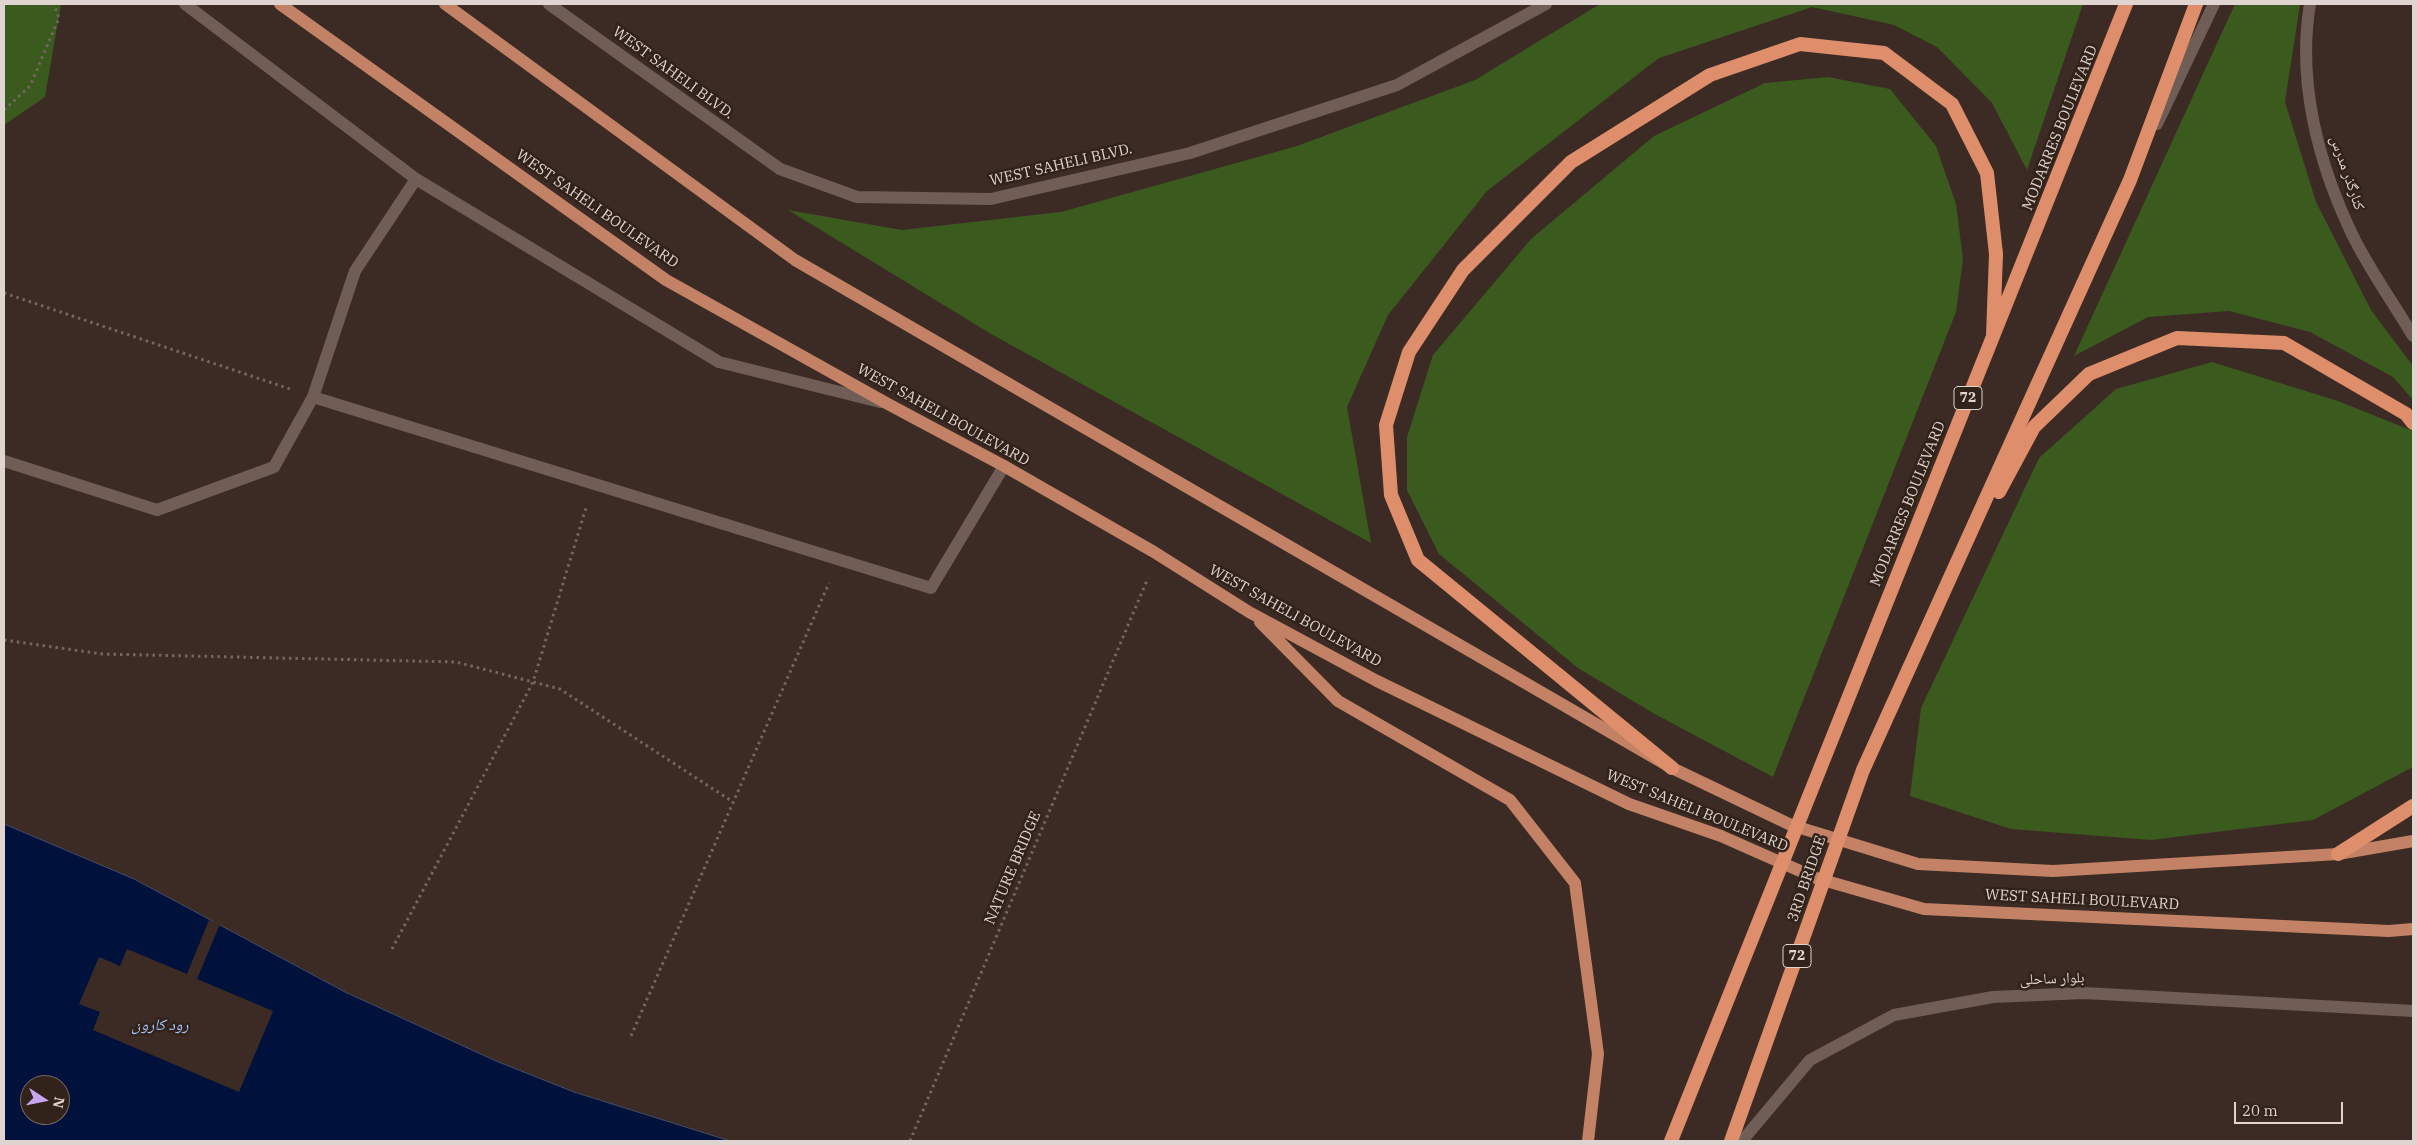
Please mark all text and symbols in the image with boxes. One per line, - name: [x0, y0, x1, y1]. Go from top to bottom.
- street label: WEST SAHELI BLVD.: [609, 23, 737, 123]
- street label: MODARRES BOULEVARD: [2019, 43, 2101, 213]
- street label: کنارگذر مدرس: [2326, 133, 2368, 213]
- street label: WEST SAHELI BLVD.: [988, 140, 1134, 190]
- street label: WEST SAHELI BOULEVARD: [512, 146, 682, 272]
- street label: WEST SAHELI BOULEVARD: [854, 360, 1032, 470]
- road number: 72: [1954, 386, 1982, 409]
- street label: MODARRES BOULEVARD: [1867, 419, 1949, 589]
- street label: WEST SAHELI BOULEVARD: [1206, 561, 1384, 671]
- street label: WEST SAHELI BOULEVARD: [1604, 766, 1790, 856]
- street label: NATURE BRIDGE: [981, 809, 1045, 927]
- street label: 3RD BRIDGE: [1784, 834, 1830, 924]
- street label: WEST SAHELI BOULEVARD: [1984, 886, 2180, 914]
- road number: 72: [1783, 944, 1811, 968]
- street label: بلوار ساحلی: [2019, 969, 2085, 989]
- water label: رود کارون: [131, 1015, 189, 1035]
- north arrow: [20, 1075, 70, 1125]
- scale bar: [2237, 1092, 2346, 1124]
- text: N: [49, 1096, 69, 1110]
- text: 20 m: [2242, 1101, 2278, 1120]

